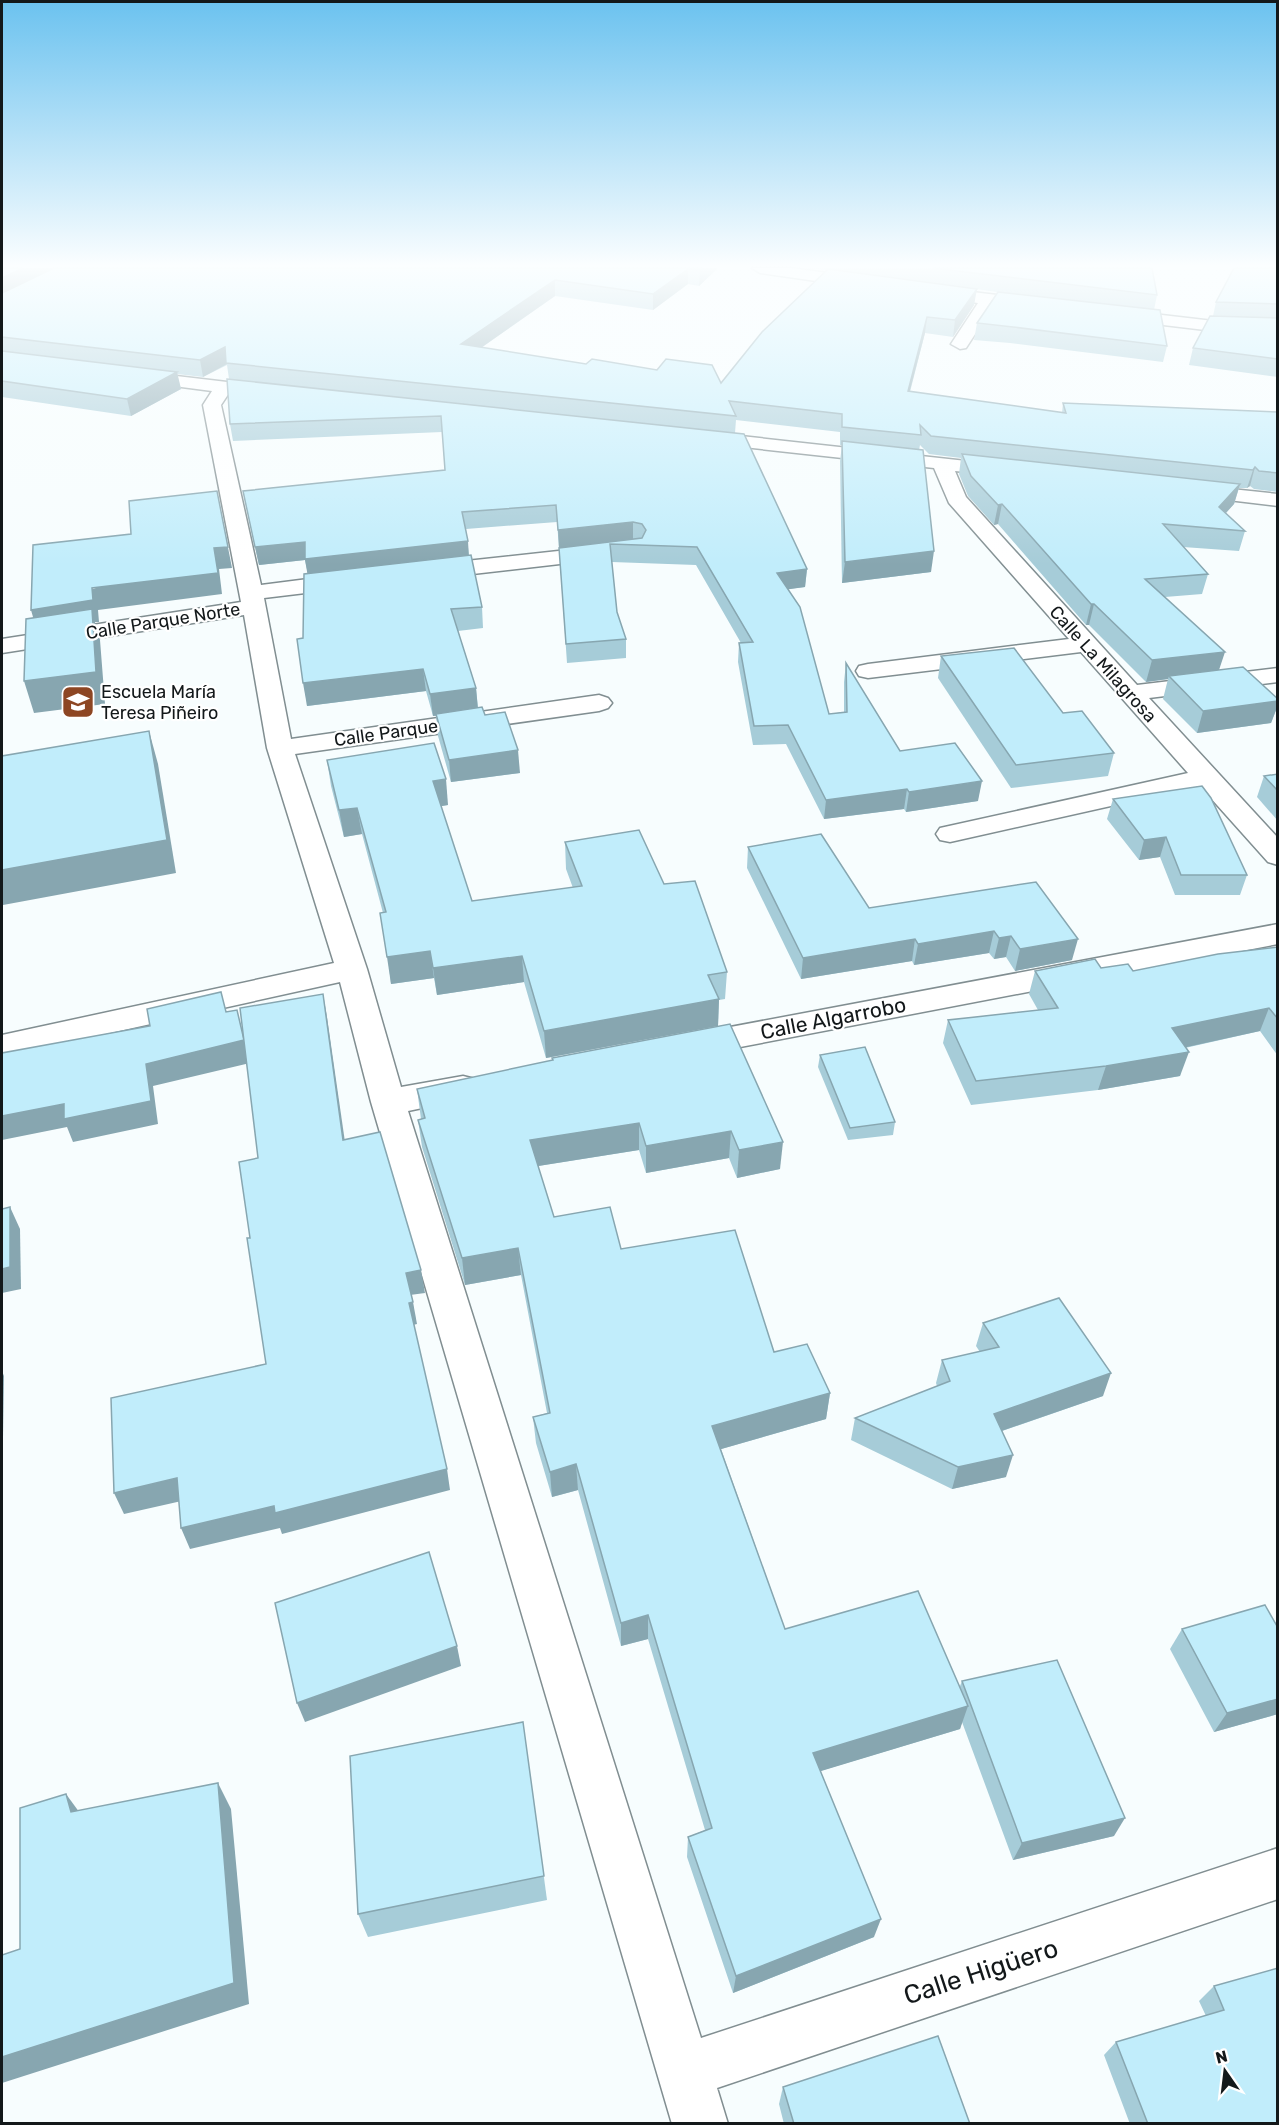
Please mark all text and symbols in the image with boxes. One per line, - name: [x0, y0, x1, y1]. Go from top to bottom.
- street label: Calle Parque Norte: [84, 598, 242, 644]
- street label: Calle La Milagrosa: [1045, 601, 1161, 727]
- place label: Escuela María Teresa Piñeiro: [101, 681, 218, 724]
- school or university icon: Escuela María Teresa Piñeiro: [60, 684, 96, 720]
- street label: Calle Parque: [333, 715, 439, 751]
- street label: Calle Algarrobo: [758, 992, 908, 1044]
- street label: Calle Higüero: [900, 1932, 1062, 2012]
- north arrow: [1195, 2041, 1255, 2101]
- text: N: [1214, 2046, 1229, 2068]

